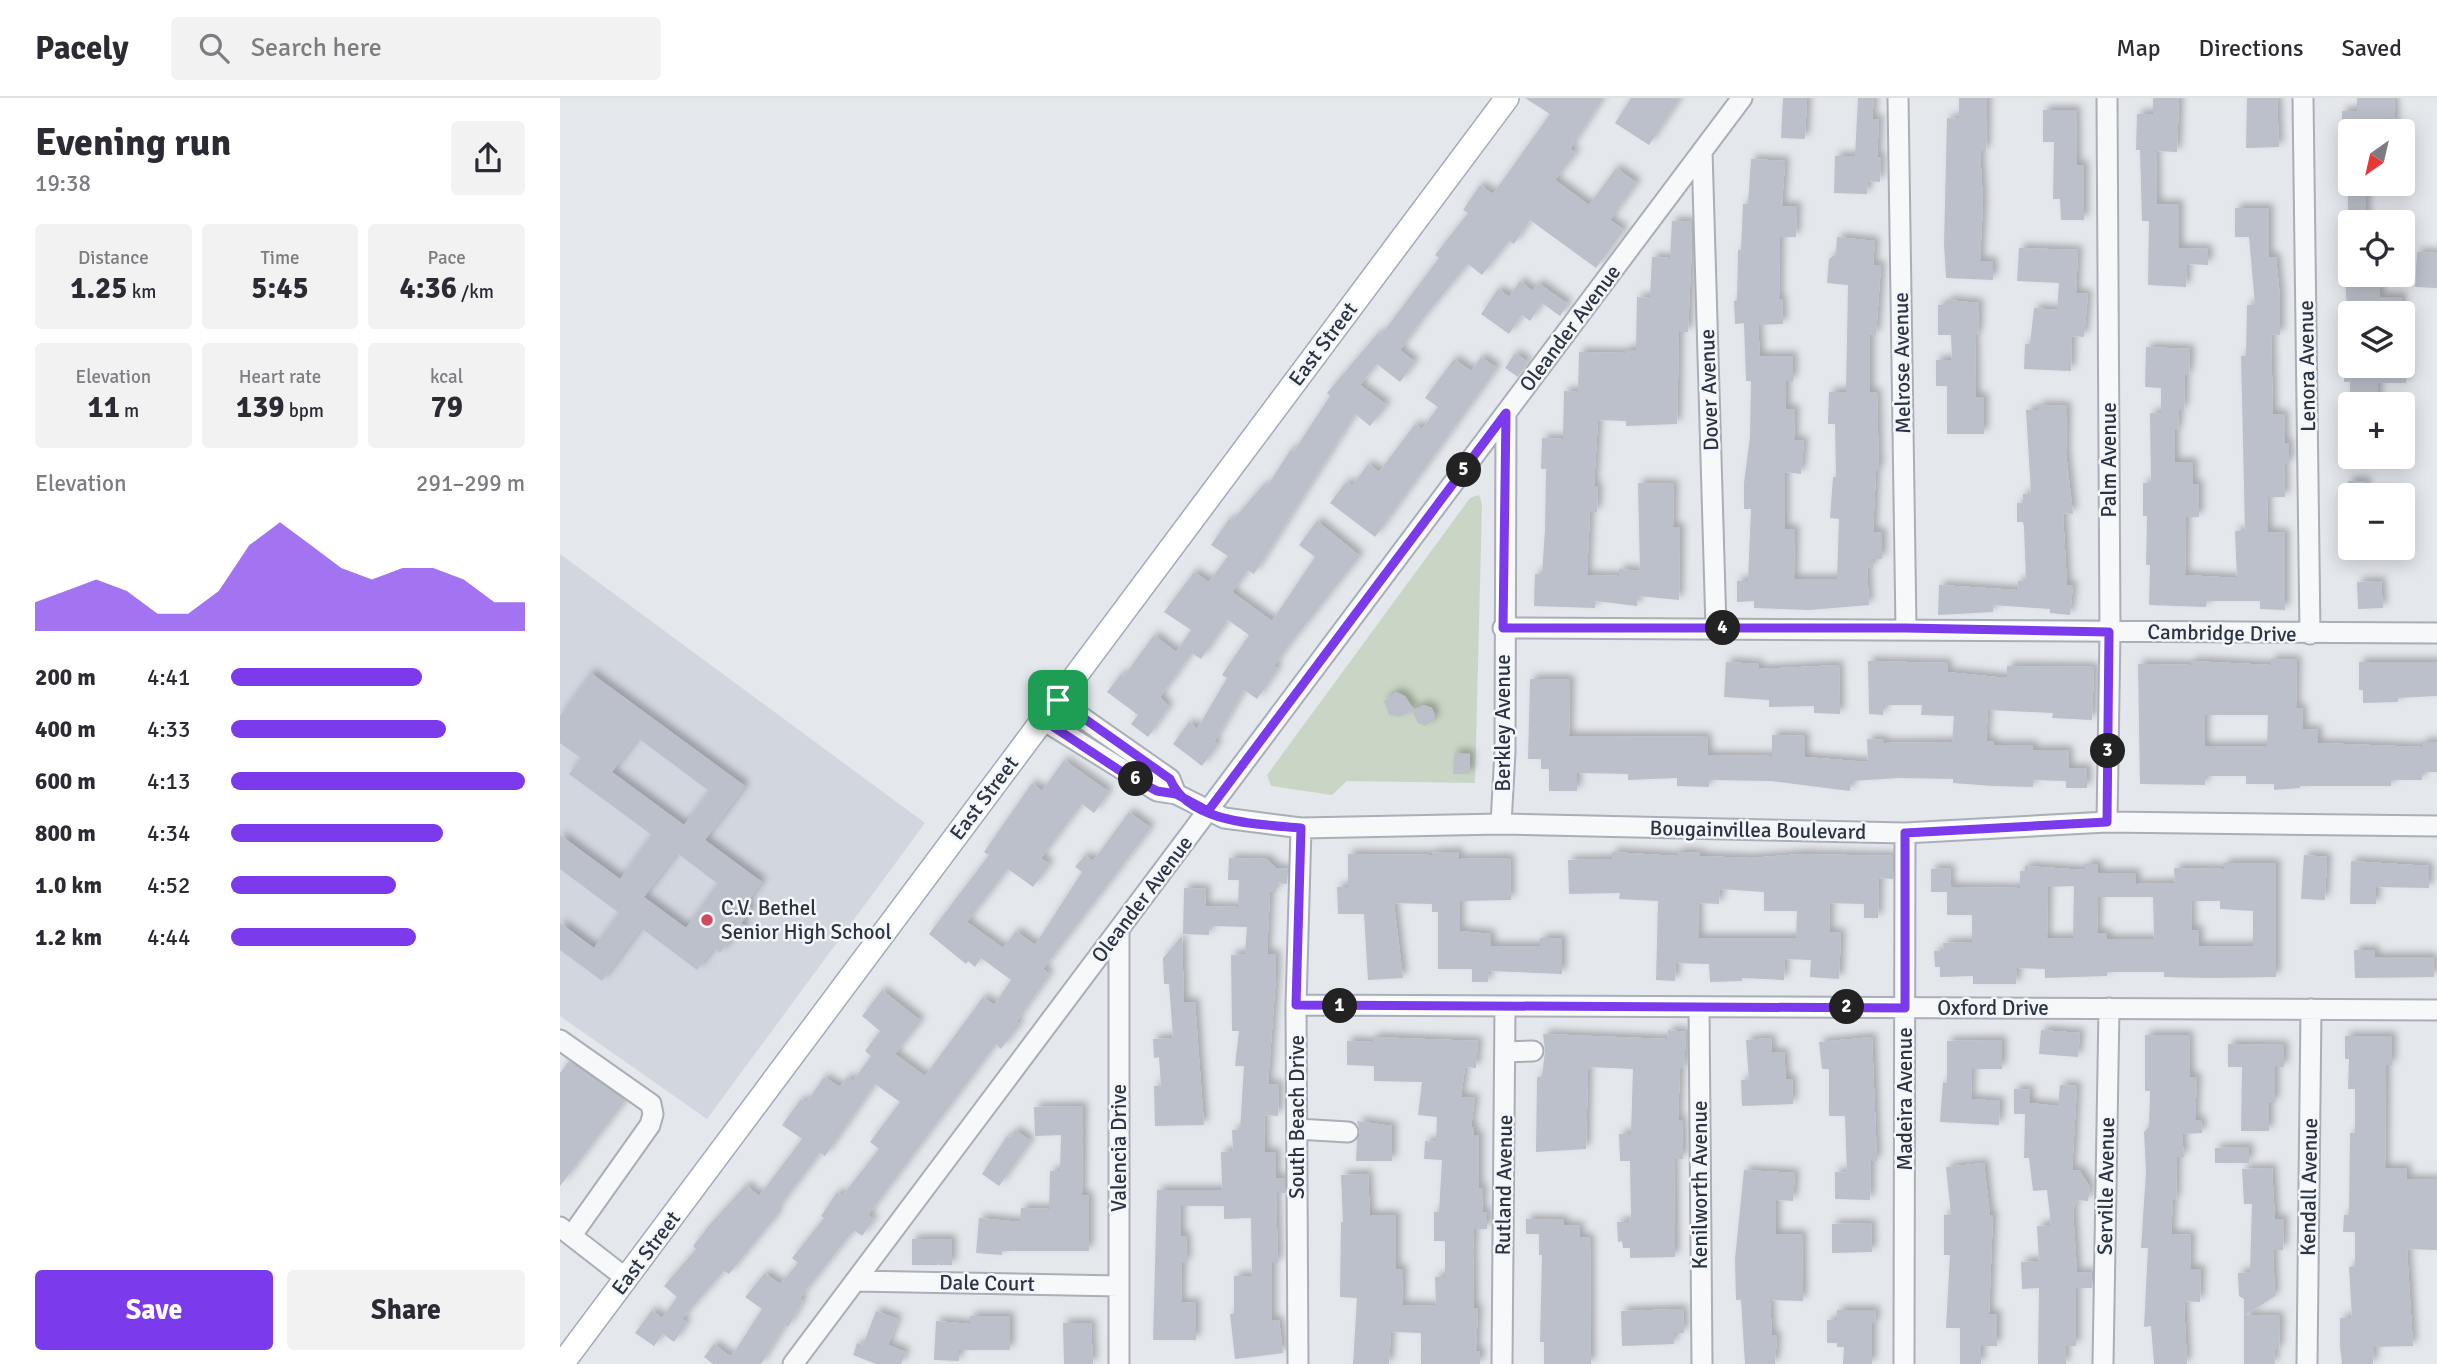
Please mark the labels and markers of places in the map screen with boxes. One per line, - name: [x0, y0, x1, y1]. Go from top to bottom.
- pin: 5: [1446, 452, 1482, 488]
- pin: 4: [1706, 610, 1740, 646]
- pin: [1028, 670, 1088, 730]
- pin: 3: [2090, 734, 2126, 768]
- pin: 6: [1118, 762, 1154, 796]
- place label: C.V. Bethel Senior High School: [721, 895, 892, 945]
- marker: C.V. Bethel Senior High School: [699, 912, 715, 928]
- pin: 1: [1322, 988, 1358, 1024]
- pin: 2: [1830, 990, 1864, 1024]

